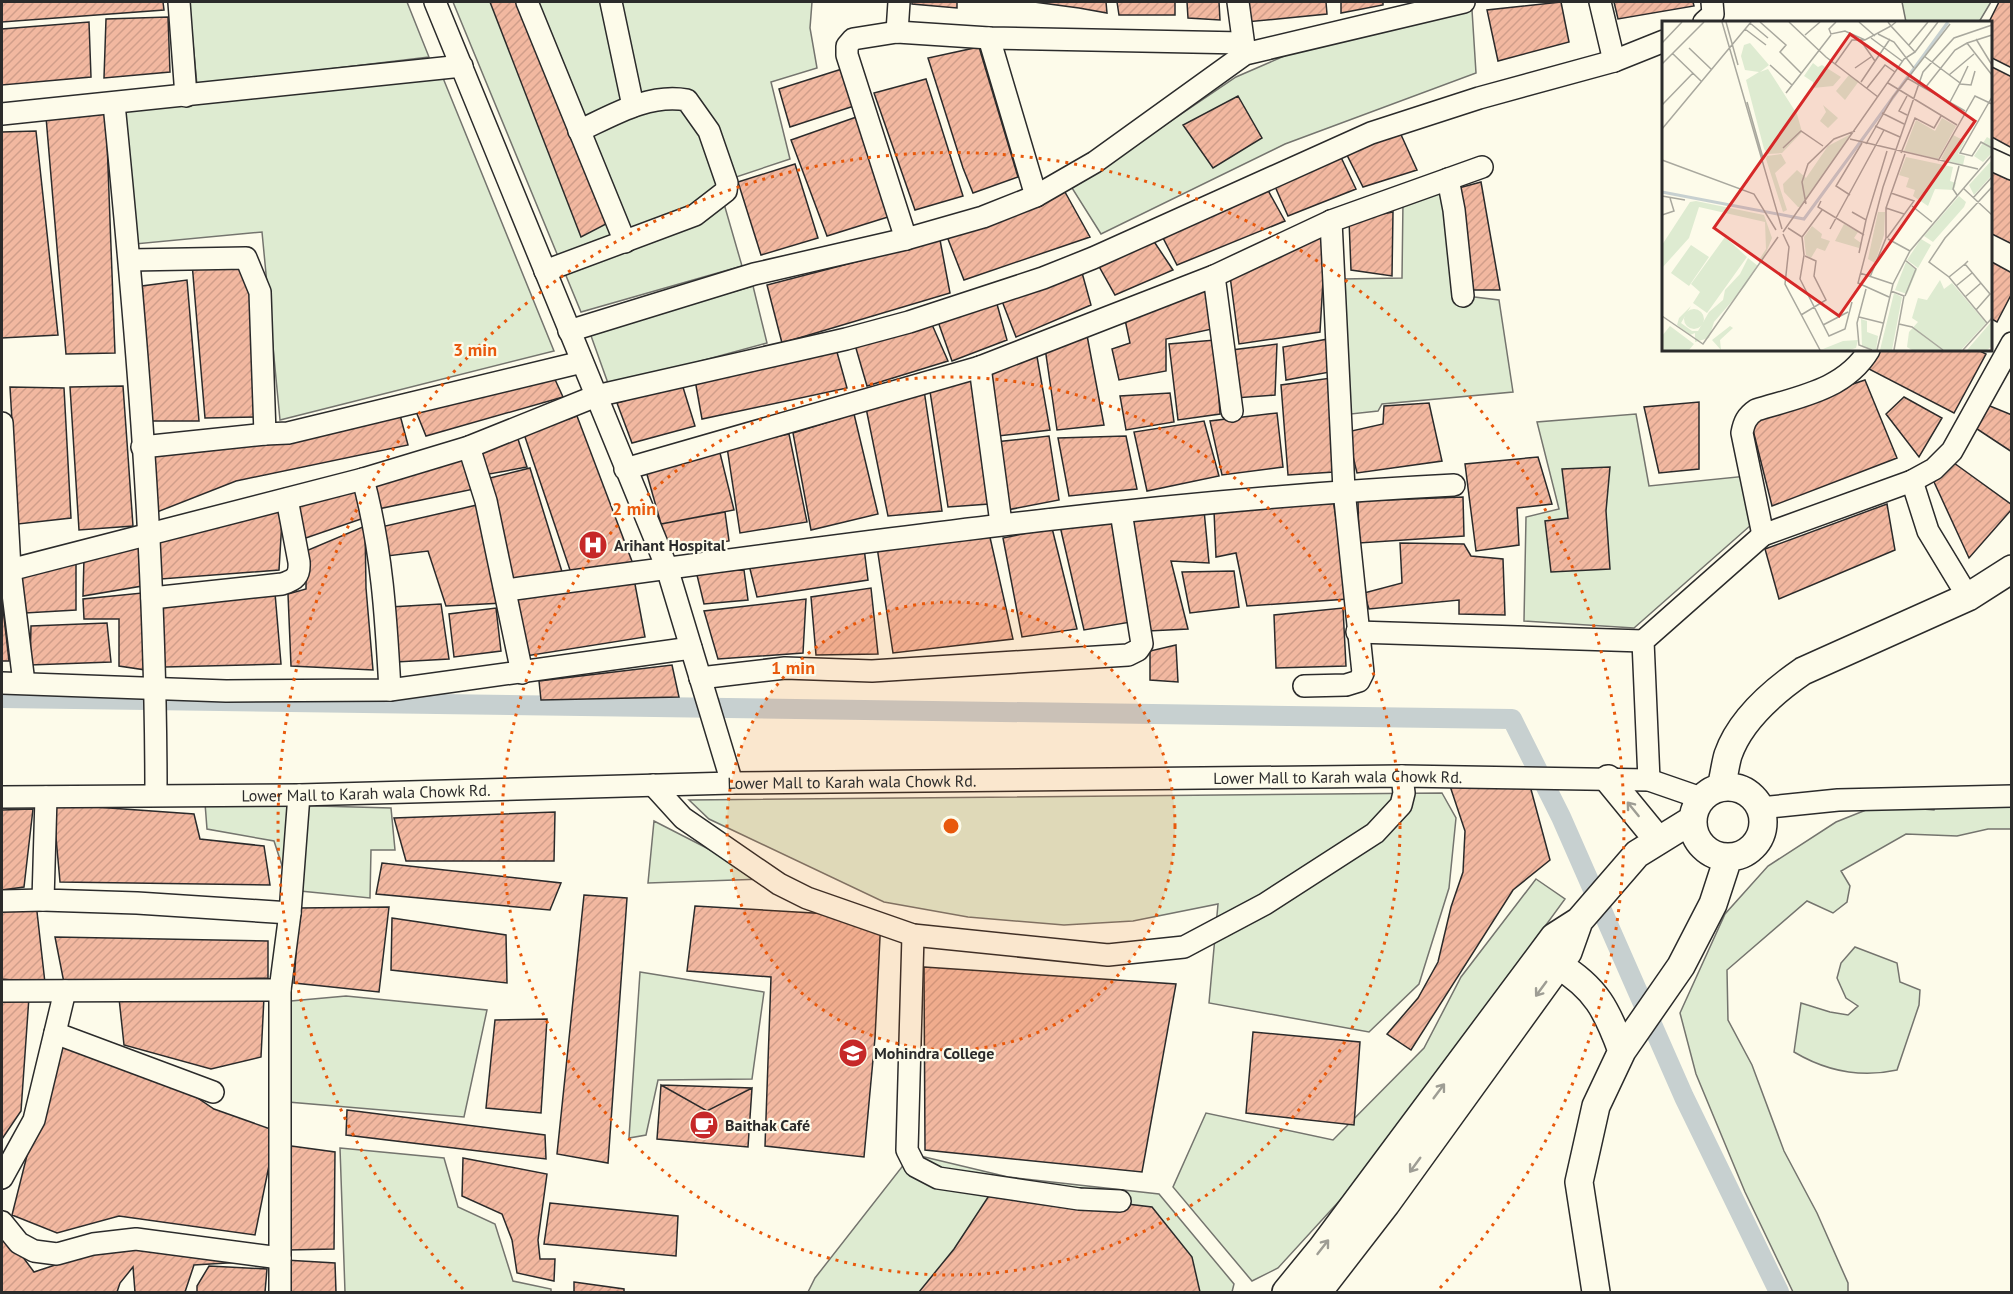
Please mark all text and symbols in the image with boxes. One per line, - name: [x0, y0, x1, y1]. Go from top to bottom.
- inset map: [1662, 21, 1992, 351]
- text: 3 min: [453, 338, 497, 361]
- text: 2 min: [612, 497, 656, 520]
- hospital icon: Arihant Hospital: [577, 529, 609, 561]
- place label: Arihant Hospital: [614, 535, 726, 555]
- text: 1 min: [771, 656, 815, 679]
- street label: Lower Mall to Karah wala Chowk Rd.: [1213, 766, 1462, 788]
- street label: Lower Mall to Karah wala Chowk Rd.: [727, 770, 976, 793]
- street label: Lower Mall to Karah wala Chowk Rd.: [241, 780, 491, 805]
- one-way arrow: [1626, 802, 1639, 818]
- centre of rings: [941, 816, 961, 836]
- one-way arrow: [1535, 981, 1547, 997]
- school or university icon: Mohindra College: [837, 1037, 869, 1069]
- place label: Mohindra College: [874, 1043, 994, 1063]
- one-way arrow: [1433, 1083, 1446, 1099]
- cafe icon: Baithak Café: [688, 1109, 720, 1141]
- place label: Baithak Café: [725, 1115, 810, 1135]
- one-way arrow: [1409, 1156, 1421, 1172]
- one-way arrow: [1316, 1239, 1329, 1255]

